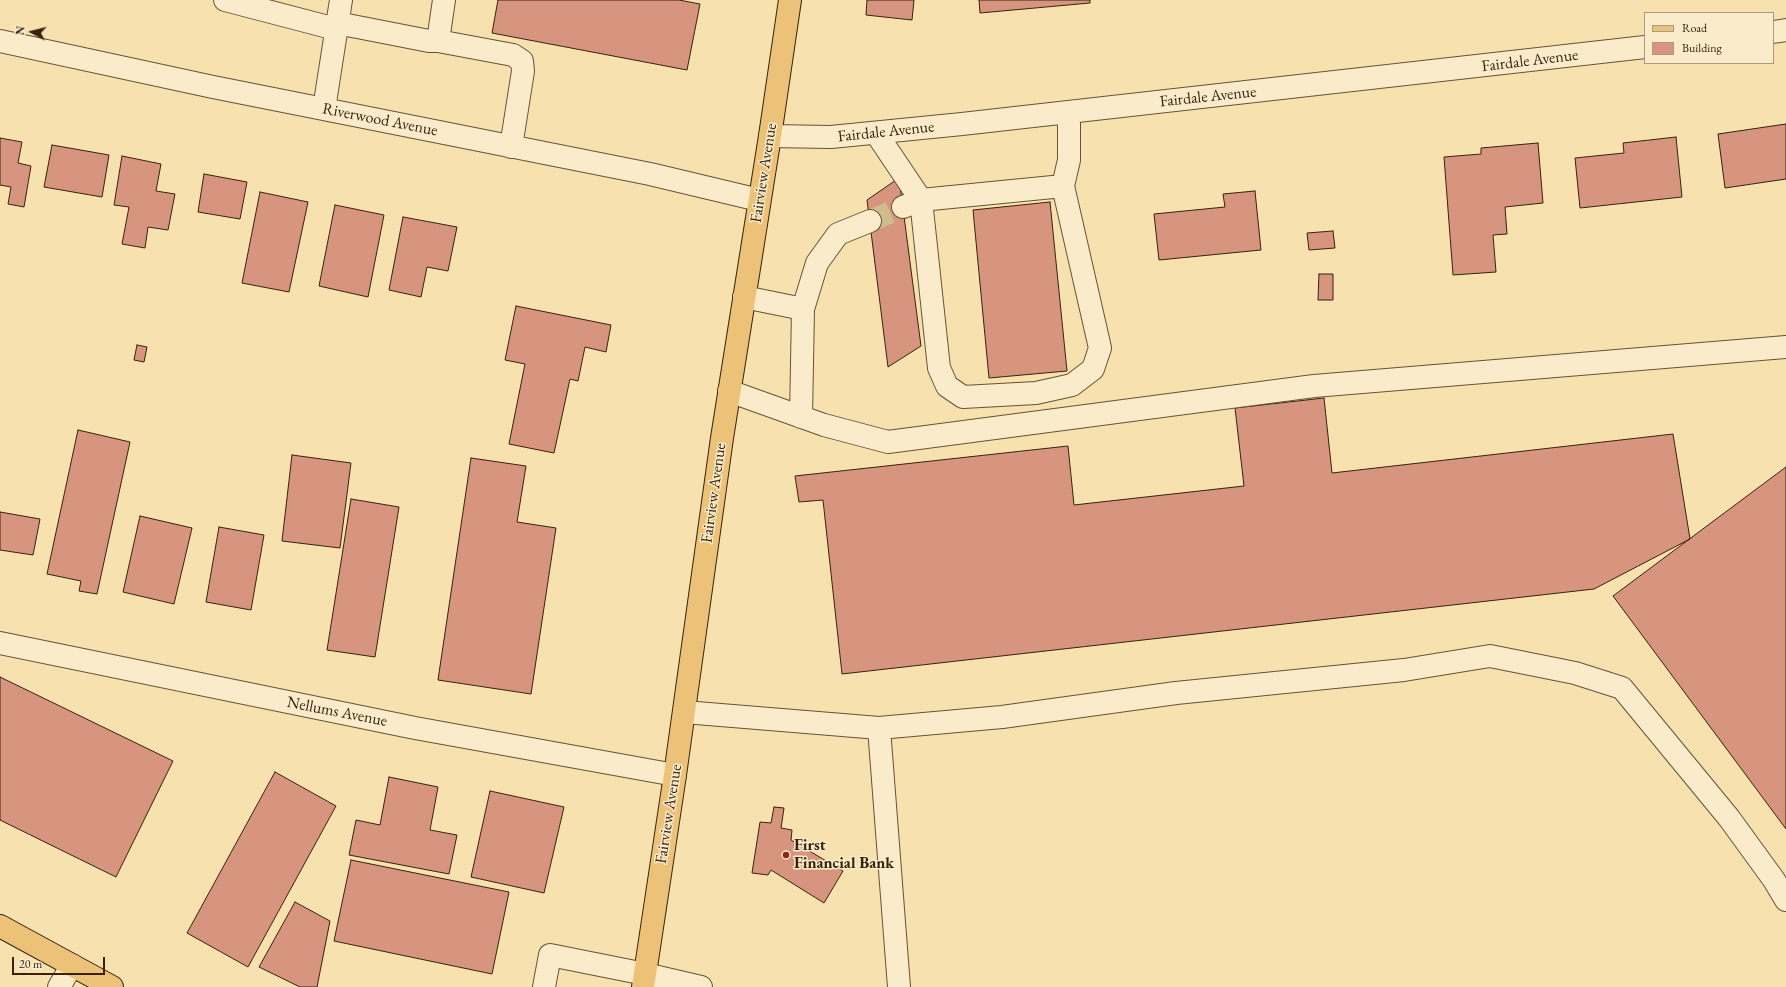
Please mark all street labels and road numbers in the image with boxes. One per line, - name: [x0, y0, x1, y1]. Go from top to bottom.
- street label: Fairdale Avenue: [1481, 46, 1579, 76]
- street label: Fairdale Avenue: [1159, 82, 1257, 112]
- street label: Riverwood Avenue: [321, 99, 439, 141]
- street label: Fairdale Avenue: [837, 117, 935, 147]
- street label: Fairview Avenue: [747, 122, 781, 224]
- street label: Fairview Avenue: [697, 442, 731, 544]
- street label: Nellums Avenue: [285, 693, 389, 731]
- street label: Fairview Avenue: [652, 763, 686, 865]

